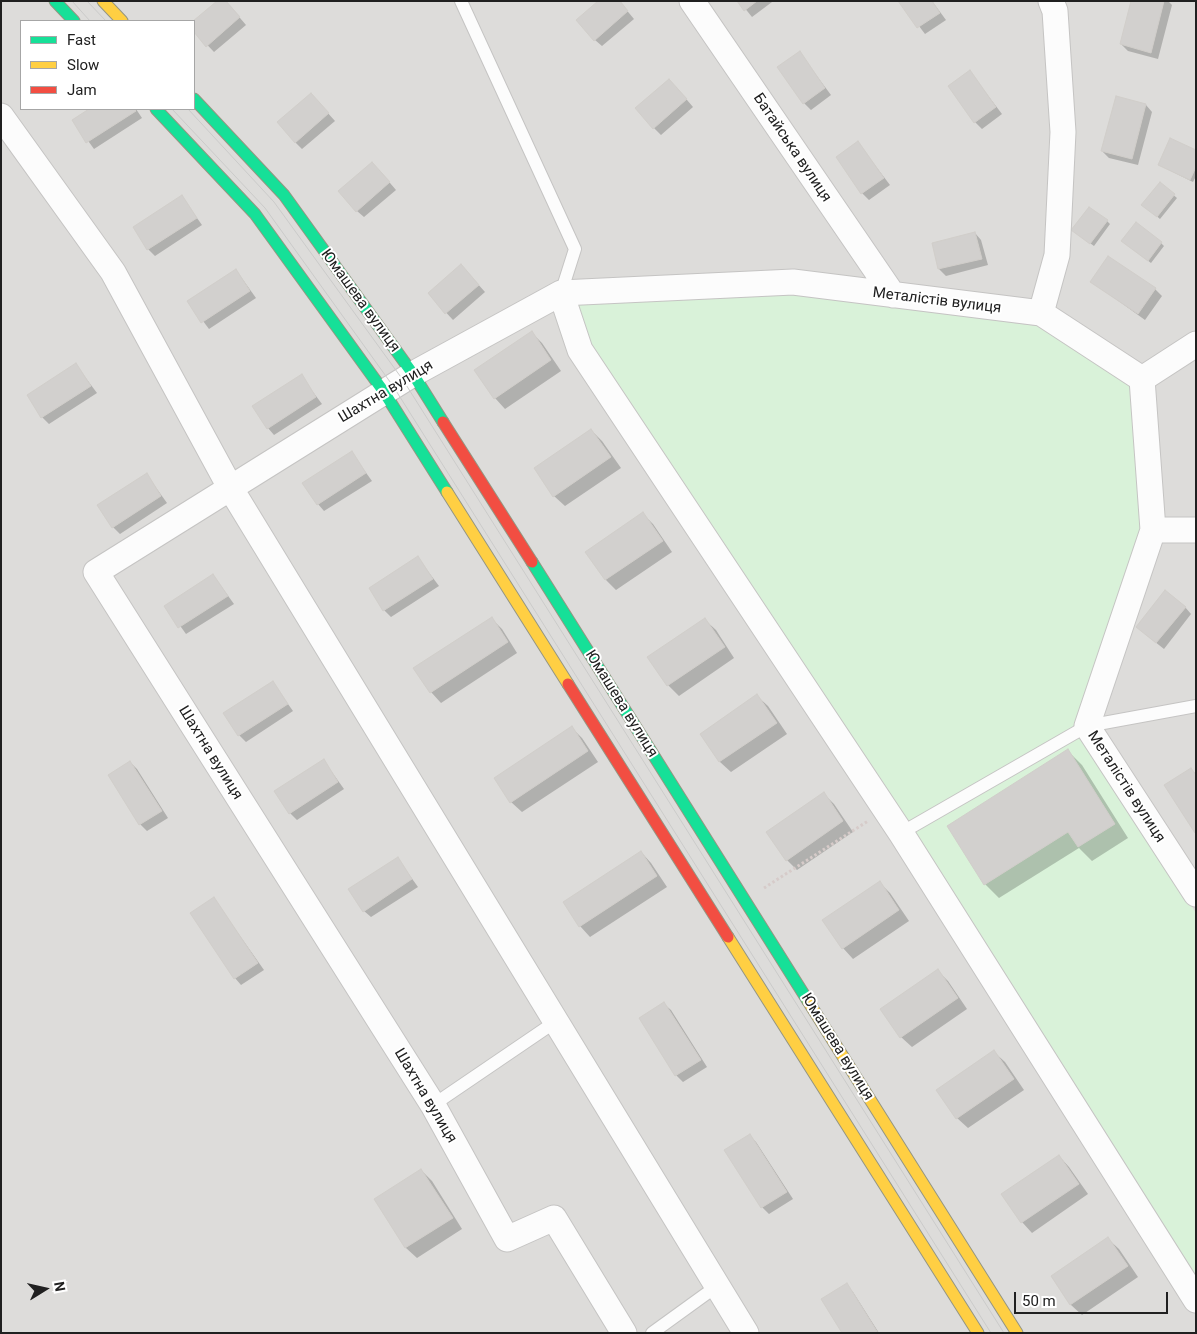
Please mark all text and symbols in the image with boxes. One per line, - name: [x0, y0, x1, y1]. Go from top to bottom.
- legend: [20, 20, 195, 110]
- text: Fast: [67, 31, 96, 49]
- text: Slow: [67, 56, 99, 74]
- text: Jam: [67, 81, 97, 99]
- street label: Батайська вулиця: [749, 90, 835, 206]
- street label: Юмашева вулиця: [317, 246, 403, 356]
- street label: Металістів вулиця: [872, 284, 1002, 318]
- street label: Шахтна вулиця: [335, 357, 437, 427]
- street label: Юмашева вулиця: [581, 647, 661, 761]
- street label: Шахтна вулиця: [174, 703, 246, 803]
- street label: Металістів вулиця: [1083, 728, 1169, 846]
- street label: Юмашева вулиця: [797, 990, 877, 1104]
- street label: Шахтна вулиця: [390, 1045, 460, 1147]
- north arrow: [20, 1264, 70, 1314]
- text: N: [51, 1280, 69, 1293]
- scale bar: [1017, 1282, 1171, 1314]
- text: 50 m: [1022, 1292, 1056, 1310]

